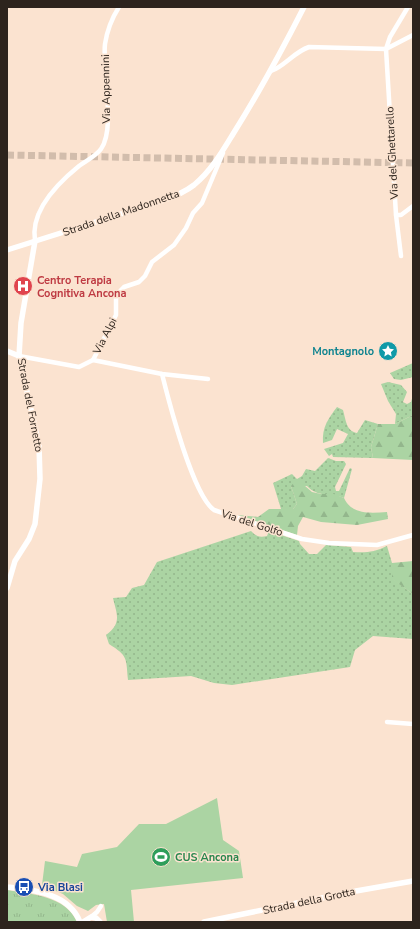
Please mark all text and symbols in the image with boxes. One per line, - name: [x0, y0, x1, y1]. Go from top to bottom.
- street label: Via Appennini: [98, 54, 114, 125]
- street label: Via del Ghettarello: [382, 106, 402, 201]
- street label: Strada della Madonnetta: [61, 186, 181, 240]
- place label: Centro Terapia Cognitiva Ancona: [37, 273, 127, 301]
- hospital icon: Centro Terapia Cognitiva Ancona: [12, 275, 34, 297]
- street label: Via Alpi: [89, 315, 121, 358]
- place icon: Montagnolo: [377, 340, 399, 362]
- place label: Montagnolo: [312, 344, 374, 359]
- street label: Strada del Fornetto: [14, 357, 46, 453]
- street label: Via del Golfo: [218, 506, 285, 540]
- sports icon: CUS Ancona: [150, 846, 172, 868]
- place label: CUS Ancona: [175, 850, 239, 865]
- bus stop icon: Via Blasi: [13, 876, 35, 898]
- place label: Via Blasi: [37, 880, 83, 895]
- street label: Strada della Grotta: [261, 884, 357, 918]

